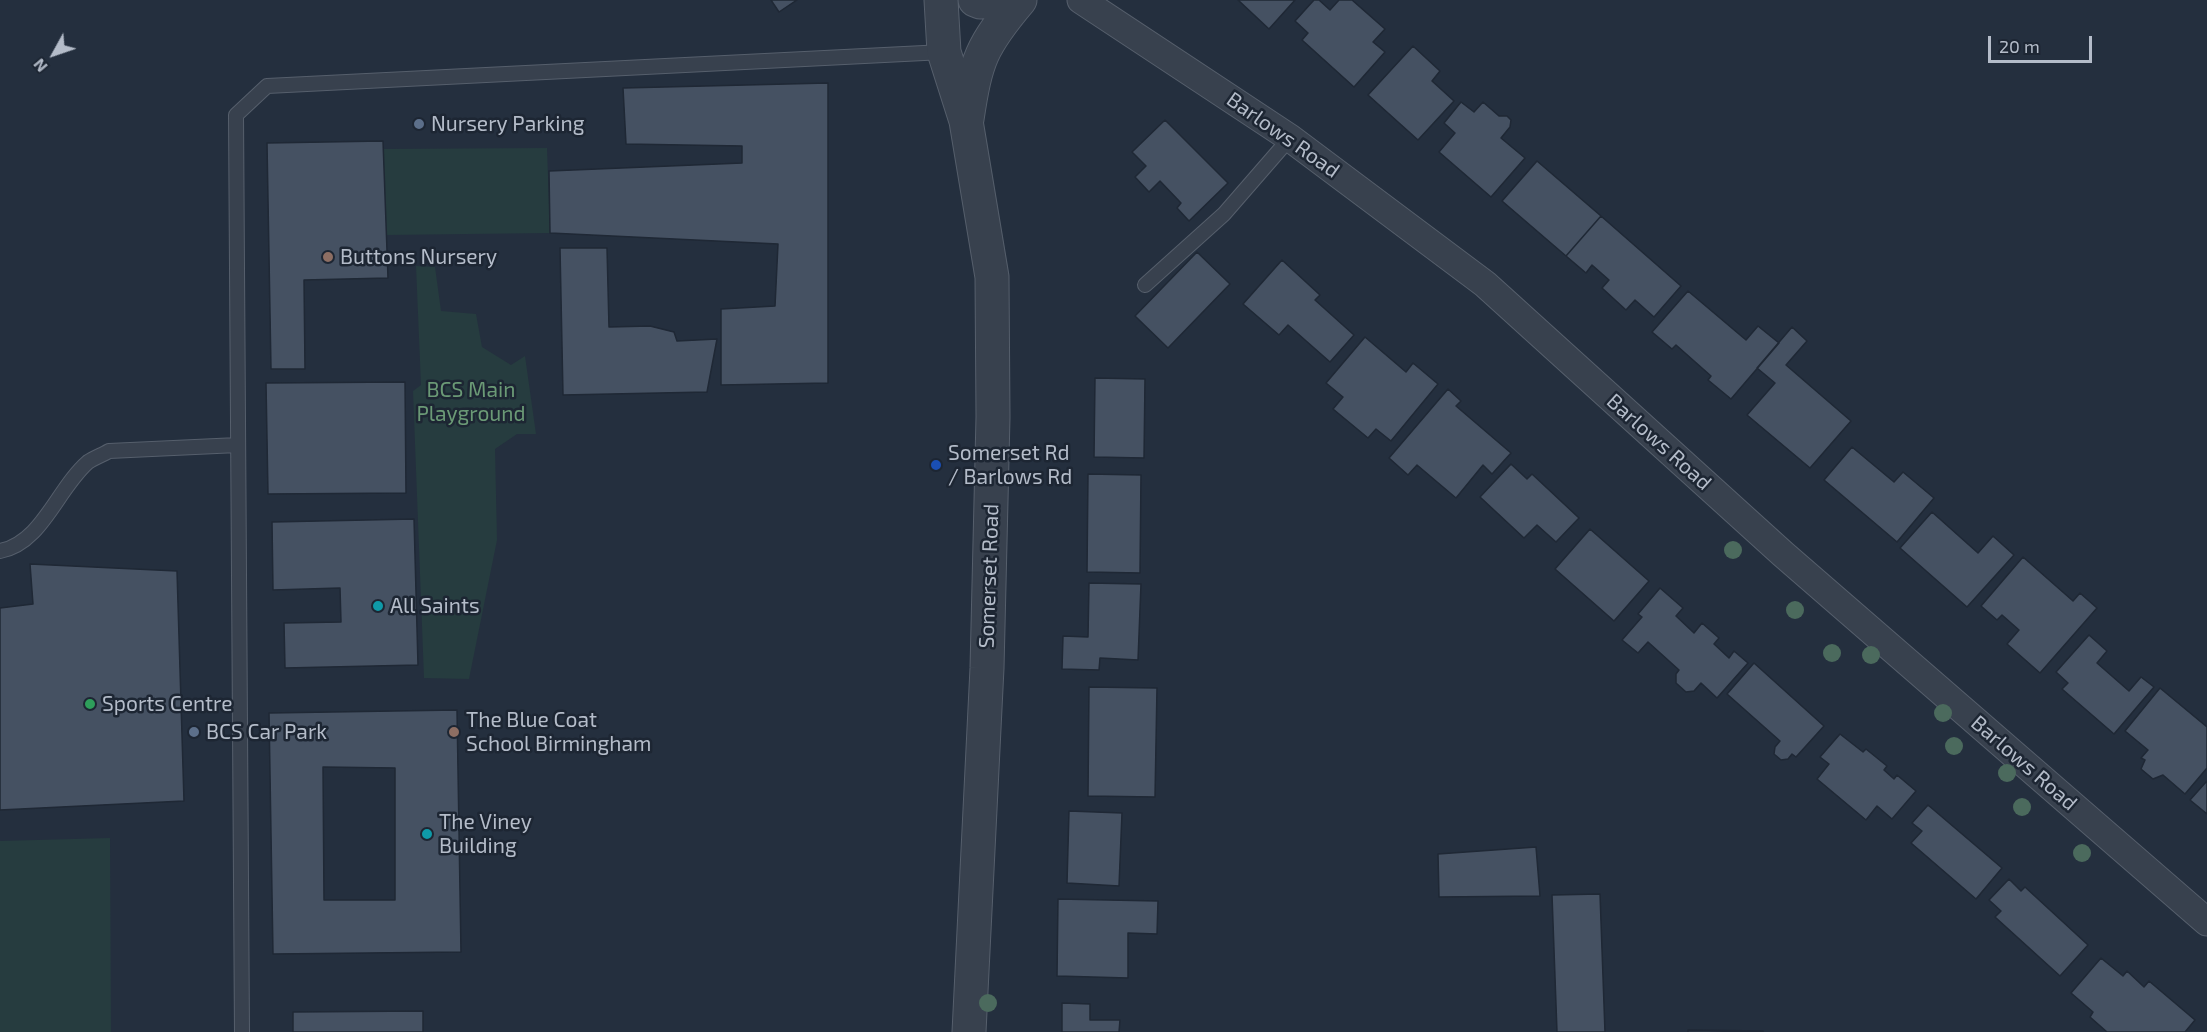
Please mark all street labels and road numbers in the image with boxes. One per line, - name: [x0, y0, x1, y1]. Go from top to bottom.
- street label: Barlows Road: [1222, 87, 1344, 183]
- street label: Barlows Road: [1601, 388, 1717, 496]
- street label: Somerset Road: [974, 503, 1004, 649]
- street label: Barlows Road: [1966, 710, 2082, 816]

